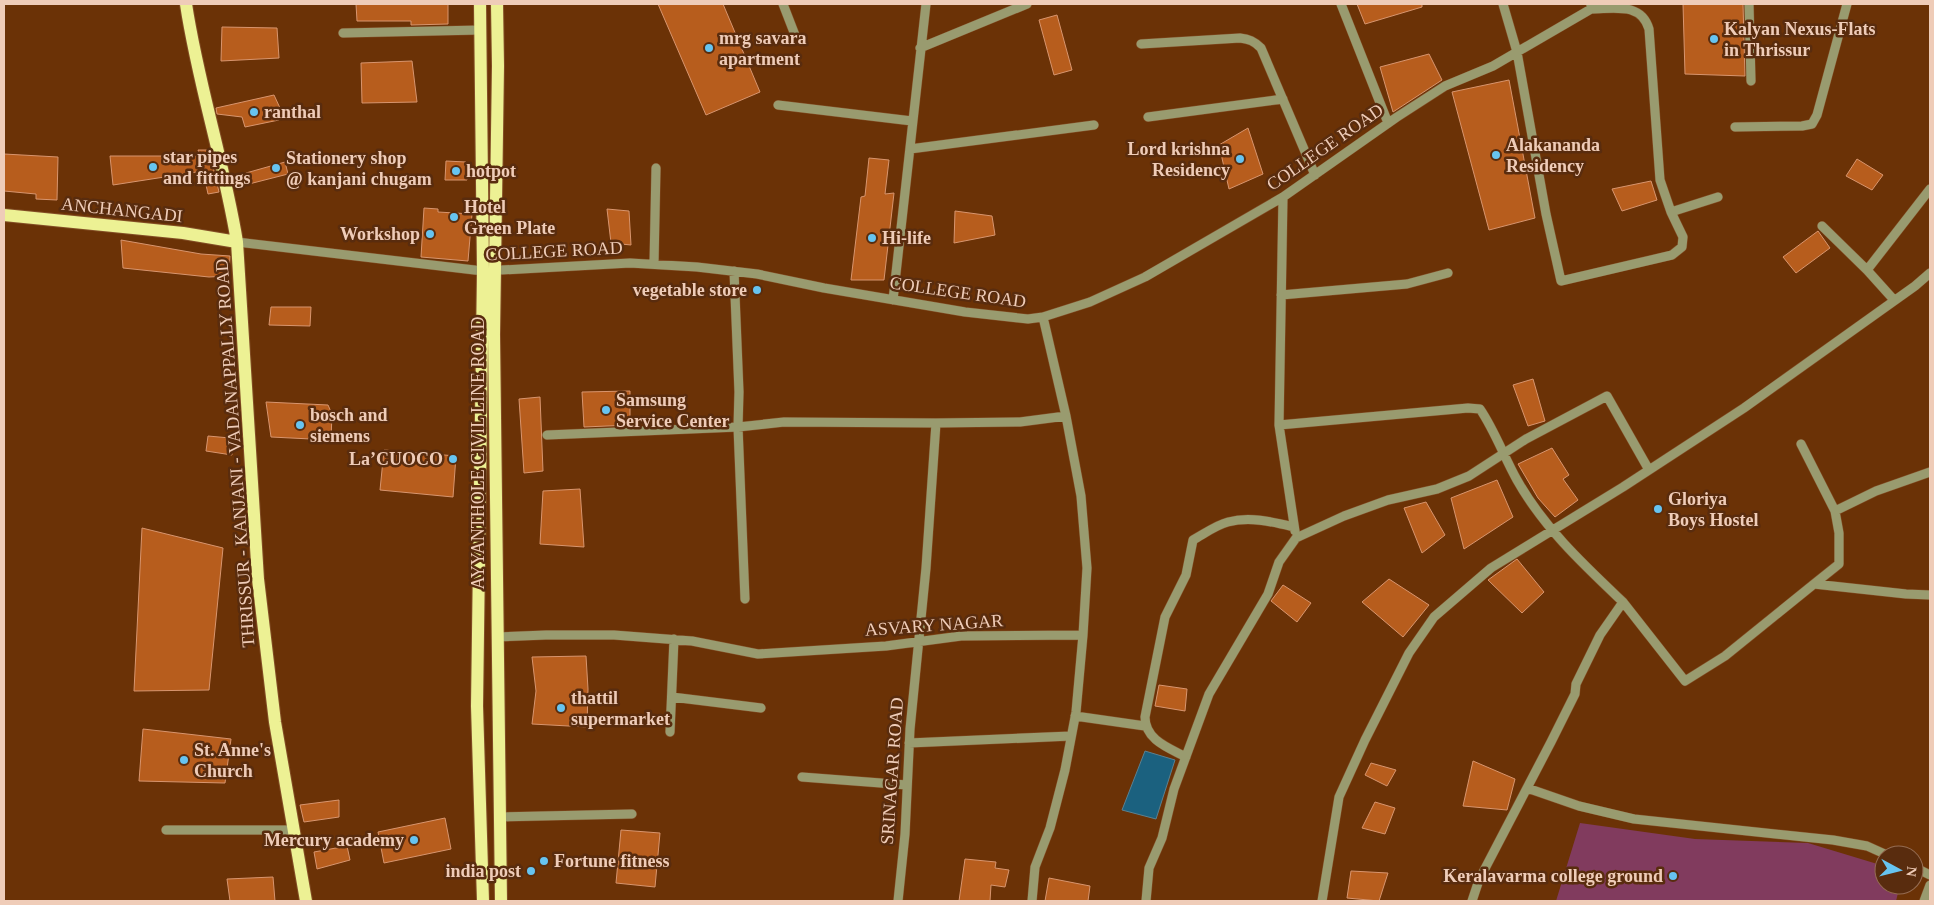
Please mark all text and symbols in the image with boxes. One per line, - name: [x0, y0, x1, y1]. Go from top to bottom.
- place label: Kalyan Nexus-Flats in Thrissur: [1724, 19, 1876, 60]
- place label: mrg savara apartment: [719, 28, 806, 69]
- marker: Kalyan Nexus-Flats in Thrissur: [1708, 33, 1720, 45]
- marker: mrg savara apartment: [703, 42, 715, 54]
- street label: COLLEGE ROAD: [1263, 99, 1387, 195]
- place label: ranthal: [264, 102, 321, 122]
- marker: ranthal: [248, 106, 260, 118]
- place label: Alakananda Residency: [1506, 135, 1600, 176]
- place label: Lord krishna Residency: [1127, 139, 1230, 180]
- place label: star pipes and fittings: [163, 147, 251, 188]
- place label: Stationery shop @ kanjani chugam: [286, 148, 432, 189]
- marker: Alakananda Residency: [1490, 149, 1502, 161]
- marker: Lord krishna Residency: [1234, 153, 1246, 165]
- marker: star pipes and fittings: [147, 161, 159, 173]
- place label: hotpot: [466, 161, 516, 181]
- marker: Stationery shop @ kanjani chugam: [270, 162, 282, 174]
- marker: hotpot: [450, 165, 462, 177]
- street label: ANCHANGADI: [60, 194, 184, 226]
- place label: Hotel Green Plate: [464, 197, 555, 238]
- marker: Hotel Green Plate: [448, 211, 460, 223]
- place label: Workshop: [340, 224, 420, 244]
- marker: Workshop: [424, 228, 436, 240]
- place label: Hi-life: [882, 228, 931, 248]
- marker: Hi-life: [866, 232, 878, 244]
- street label: COLLEGE ROAD: [485, 237, 623, 265]
- street label: THRISSUR - KANJANI - VADANAPPALLY ROAD: [211, 258, 259, 648]
- street label: COLLEGE ROAD: [889, 273, 1027, 311]
- place label: vegetable store: [633, 280, 747, 300]
- marker: vegetable store: [751, 284, 763, 296]
- street label: AYYANTHOLE CIVIL LINE ROAD: [468, 316, 488, 590]
- place label: Samsung Service Center: [616, 390, 729, 431]
- marker: Samsung Service Center: [600, 404, 612, 416]
- place label: bosch and siemens: [310, 405, 388, 446]
- marker: bosch and siemens: [294, 419, 306, 431]
- place label: La’CUOCO: [349, 449, 443, 469]
- marker: La’CUOCO: [447, 453, 459, 465]
- place label: Gloriya Boys Hostel: [1668, 489, 1759, 530]
- marker: Gloriya Boys Hostel: [1652, 503, 1664, 515]
- street label: ASVARY NAGAR: [864, 610, 1004, 640]
- place label: thattil supermarket: [571, 688, 670, 729]
- street label: SRINAGAR ROAD: [877, 697, 907, 845]
- marker: thattil supermarket: [555, 702, 567, 714]
- place label: St. Anne's Church: [194, 740, 271, 781]
- marker: St. Anne's Church: [178, 754, 190, 766]
- place label: Mercury academy: [264, 830, 404, 850]
- marker: Mercury academy: [408, 834, 420, 846]
- north arrow: [1874, 845, 1924, 895]
- place label: Fortune fitness: [554, 851, 670, 871]
- marker: Fortune fitness: [538, 855, 550, 867]
- place label: india post: [445, 861, 521, 881]
- marker: india post: [525, 865, 537, 877]
- place label: Keralavarma college ground: [1443, 866, 1663, 886]
- text: N: [1903, 866, 1919, 877]
- marker: Keralavarma college ground: [1667, 870, 1679, 882]

